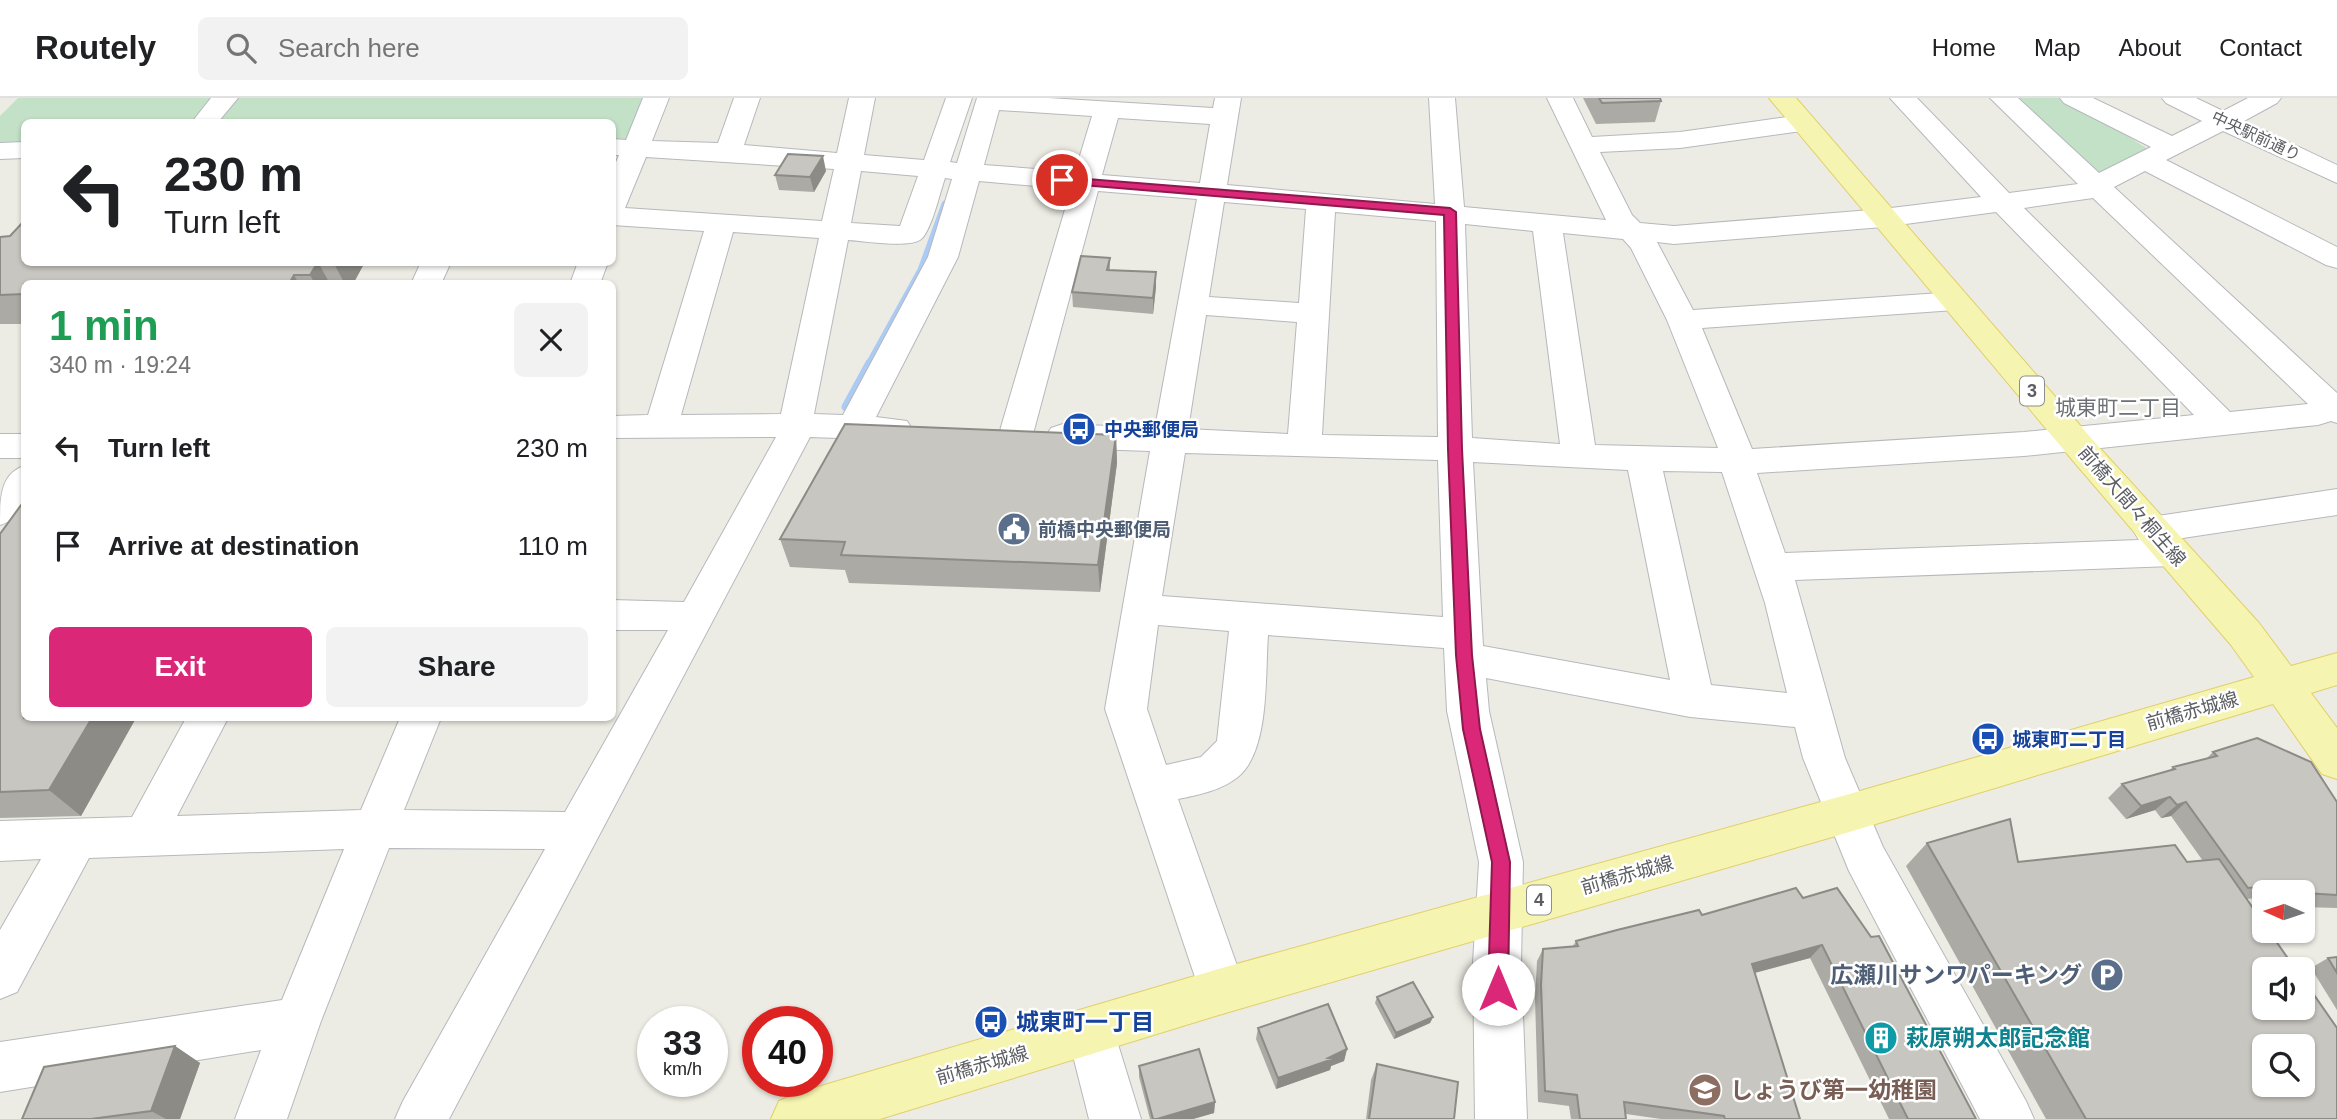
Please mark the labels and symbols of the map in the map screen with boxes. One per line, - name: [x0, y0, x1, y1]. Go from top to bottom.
- street label: 中央駅前通り: [2209, 108, 2303, 164]
- pin: [1032, 150, 1092, 210]
- road number: 3: [2020, 376, 2044, 405]
- district label: 城東町二丁目: [2055, 396, 2181, 419]
- bus stop icon: 中央郵便局: [1060, 410, 1098, 448]
- place label: 中央郵便局: [1104, 419, 1199, 440]
- street label: 前橋大間々桐生線: [2074, 442, 2190, 570]
- public building icon: 前橋中央郵便局: [995, 510, 1033, 548]
- place label: 前橋中央郵便局: [1038, 519, 1171, 540]
- street label: 前橋赤城線: [2143, 688, 2241, 734]
- bus stop icon: 城東町二丁目: [1969, 720, 2007, 758]
- place label: 城東町二丁目: [2012, 729, 2126, 750]
- street label: 前橋赤城線: [1578, 852, 1676, 898]
- north arrow: [2252, 880, 2315, 943]
- road number: 4: [1527, 886, 1551, 914]
- position arrow: [1461, 952, 1535, 1026]
- parking icon: 広瀬川サンワパーキング: [2088, 956, 2126, 994]
- place label: 広瀬川サンワパーキング: [1830, 962, 2082, 988]
- bus stop icon: 城東町一丁目: [972, 1003, 1010, 1041]
- speed limit sign: 40: [742, 1006, 833, 1097]
- place label: 城東町一丁目: [1016, 1009, 1154, 1035]
- building icon: 萩原朔太郎記念館: [1862, 1019, 1900, 1057]
- place label: 萩原朔太郎記念館: [1906, 1025, 2090, 1051]
- street label: 前橋赤城線: [933, 1042, 1031, 1088]
- school or university icon: しょうび第一幼稚園: [1686, 1071, 1724, 1109]
- place label: しょうび第一幼稚園: [1730, 1077, 1937, 1103]

